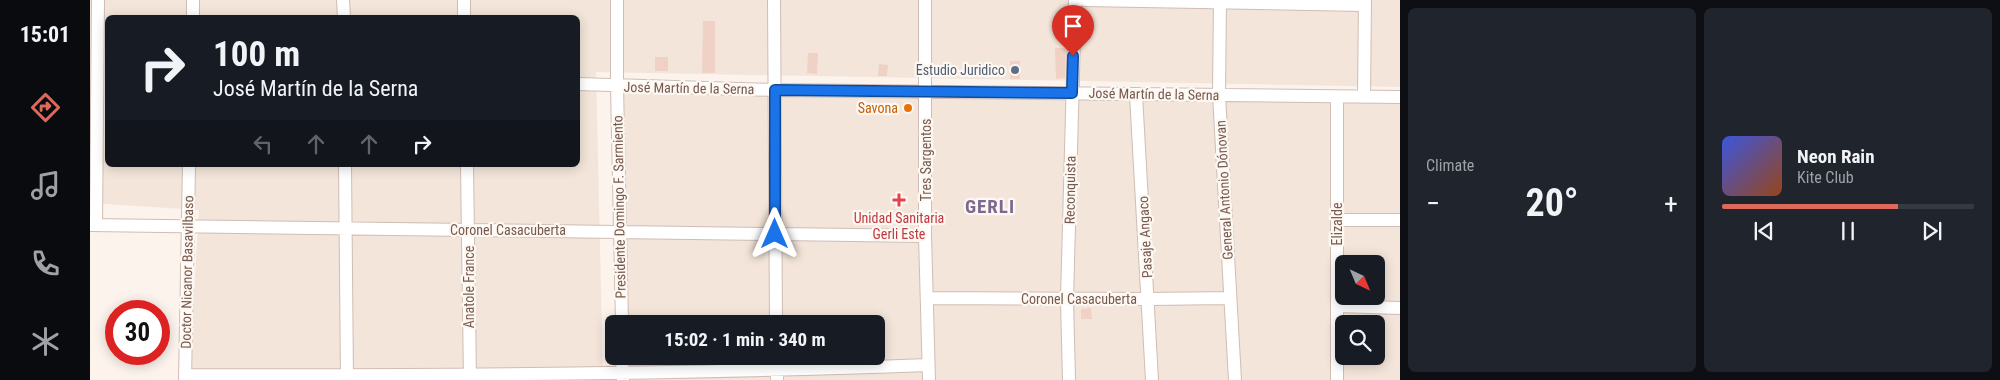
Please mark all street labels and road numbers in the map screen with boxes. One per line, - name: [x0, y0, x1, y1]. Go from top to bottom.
- street label: José Martín de la Serna: [624, 79, 754, 97]
- street label: José Martín de la Serna: [1089, 85, 1219, 103]
- street label: Presidente Domingo F. Sarmiento: [609, 115, 629, 299]
- street label: Tres Sargentos: [918, 119, 934, 201]
- street label: General Antonio Dónovan: [1212, 120, 1236, 260]
- street label: Reconquista: [1061, 156, 1079, 224]
- street label: Doctor Nicanor Basavilbaso: [178, 195, 196, 349]
- street label: Pasaje Angaco: [1135, 195, 1155, 279]
- street label: Elizalde: [1329, 202, 1345, 245]
- street label: Coronel Casacuberta: [450, 222, 566, 238]
- street label: Anatole France: [461, 245, 477, 328]
- street label: Coronel Casacuberta: [1021, 291, 1137, 307]

